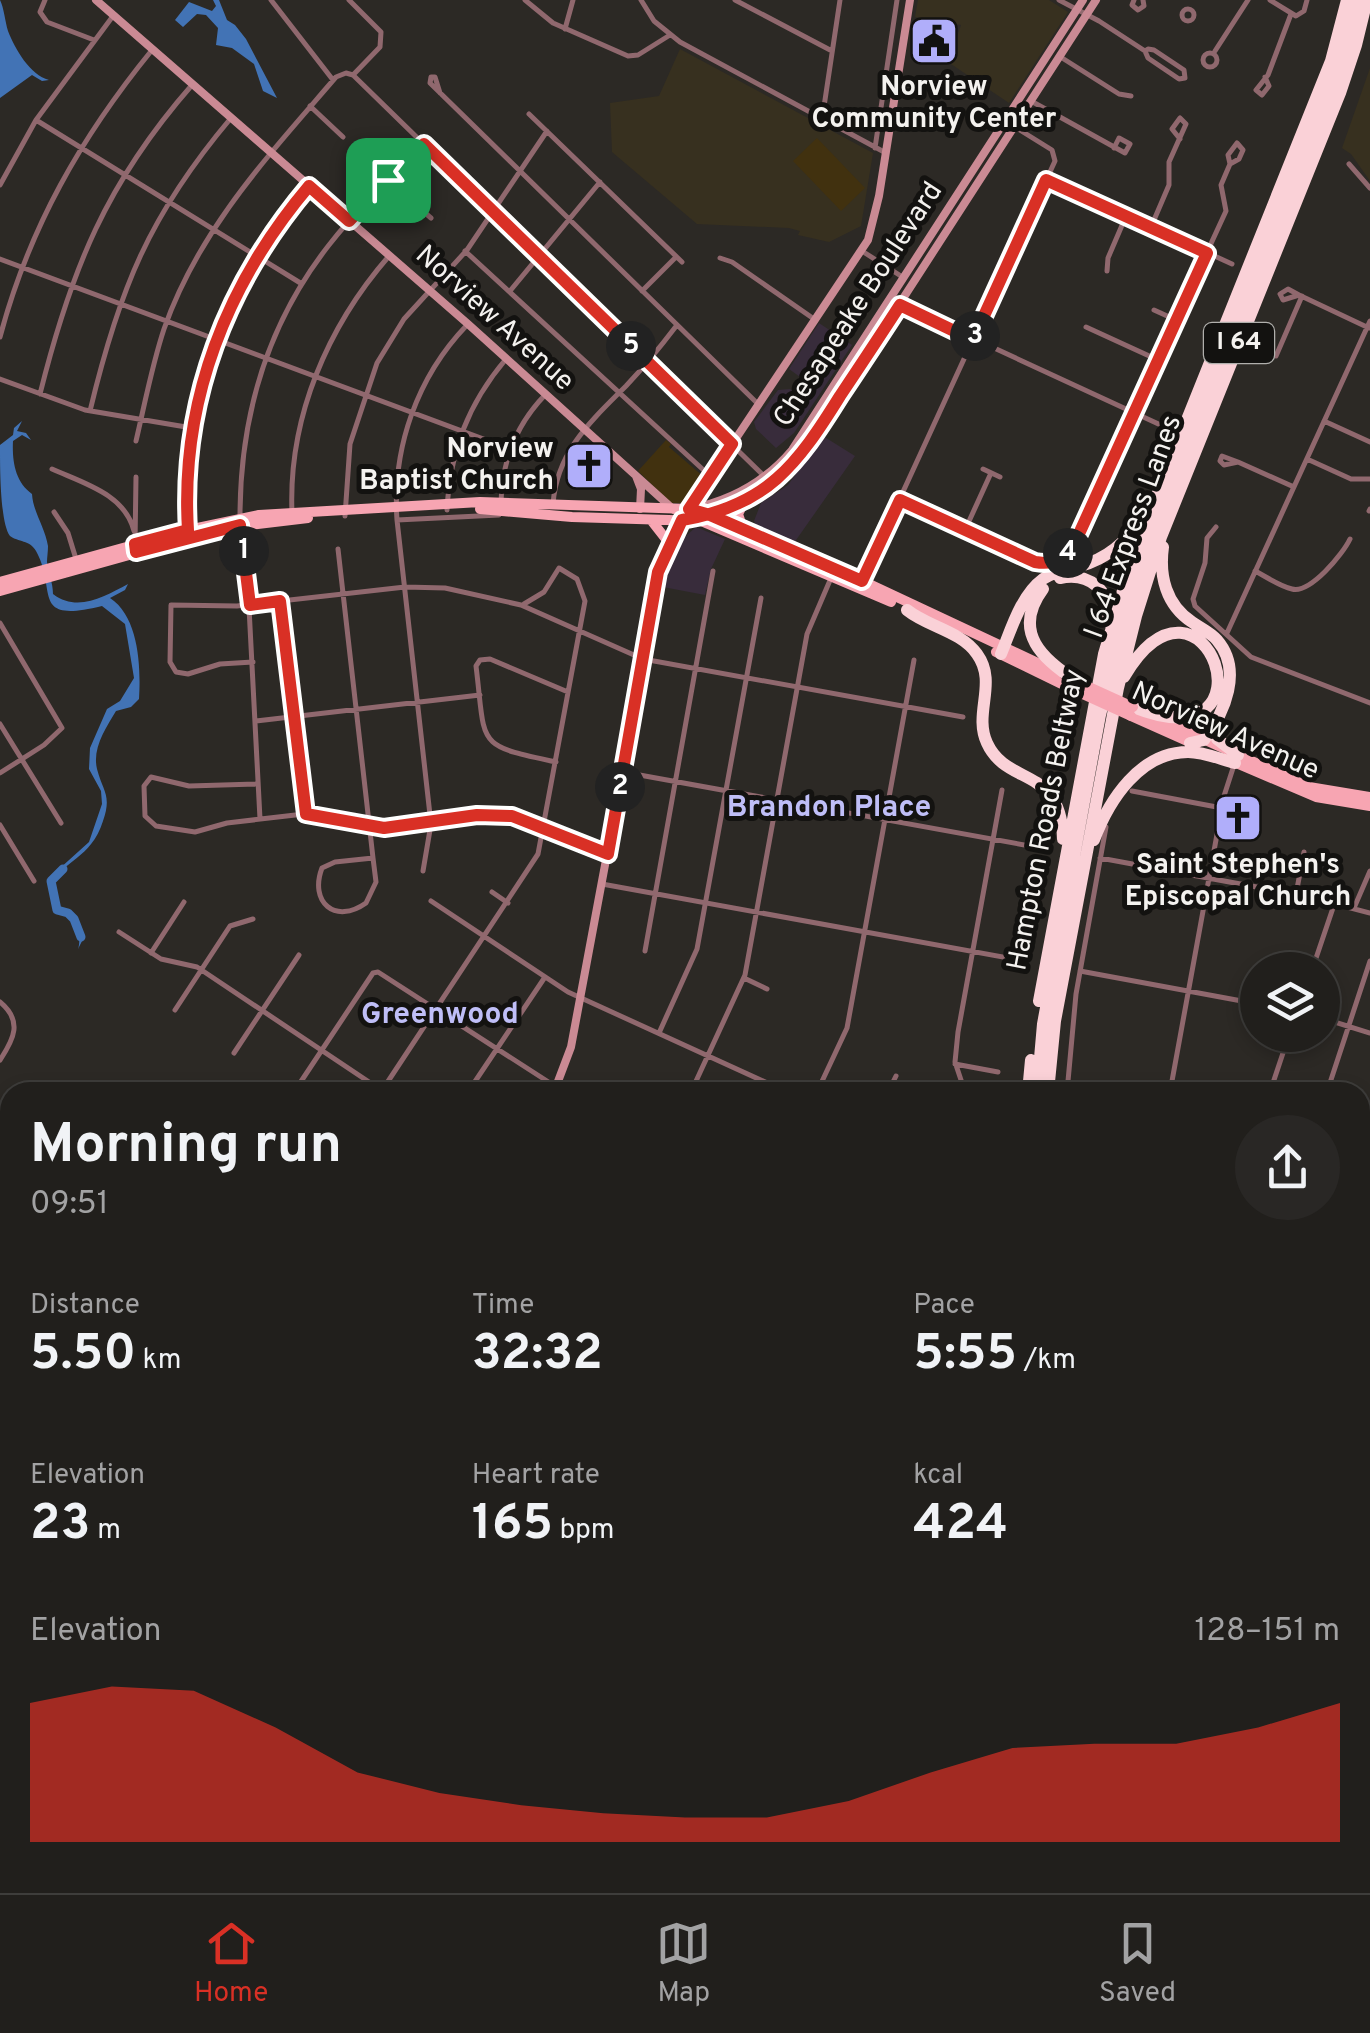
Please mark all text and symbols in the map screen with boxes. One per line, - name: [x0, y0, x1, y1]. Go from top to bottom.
- public building icon: Norview Community Center: [908, 15, 960, 67]
- place label: Norview Community Center: [812, 70, 1057, 138]
- pin: [346, 138, 431, 223]
- icon: arrive: [361, 153, 416, 208]
- street label: Chesapeake Boulevard: [766, 176, 952, 434]
- street label: Norview Avenue: [407, 238, 581, 400]
- pin: 3: [950, 311, 1000, 361]
- text: 3: [967, 318, 983, 354]
- pin: 5: [606, 321, 656, 371]
- road number: I 64: [1204, 323, 1274, 363]
- text: 5: [622, 328, 640, 364]
- street label: I 64 Express Lanes: [1077, 410, 1191, 644]
- place label: Norview Baptist Church: [359, 432, 554, 500]
- church icon: Norview Baptist Church: [563, 440, 615, 492]
- pin: 1: [219, 526, 269, 576]
- pin: 4: [1043, 528, 1093, 578]
- text: 1: [238, 533, 250, 569]
- text: 4: [1059, 535, 1077, 571]
- street label: Hampton Roads Beltway: [1000, 666, 1094, 974]
- street label: Norview Avenue: [1125, 675, 1325, 789]
- pin: 2: [595, 762, 645, 812]
- text: 2: [611, 769, 629, 805]
- district label: Brandon Place: [727, 790, 931, 827]
- church icon: Saint Stephen's Episcopal Church: [1212, 792, 1264, 844]
- place label: Saint Stephen's Episcopal Church: [1125, 848, 1351, 916]
- map controls: [1240, 952, 1340, 1052]
- button: layers: [1240, 952, 1340, 1052]
- district label: Greenwood: [361, 997, 519, 1034]
- text: Morning run: [30, 1112, 342, 1182]
- button: share: [1235, 1115, 1340, 1220]
- text: 09:51: [30, 1185, 109, 1225]
- text: Distance: [30, 1288, 140, 1324]
- text: Time: [472, 1288, 534, 1324]
- text: Pace: [913, 1288, 975, 1324]
- text: 5.50: [30, 1324, 136, 1387]
- text: 32:32: [472, 1324, 603, 1387]
- text: 5:55: [913, 1324, 1017, 1387]
- text: km: [136, 1343, 181, 1379]
- text: /km: [1017, 1343, 1076, 1379]
- text: Elevation: [30, 1458, 145, 1494]
- text: Heart rate: [472, 1458, 600, 1494]
- text: kcal: [913, 1458, 963, 1494]
- text: 23: [30, 1494, 91, 1557]
- text: 165: [472, 1494, 553, 1557]
- text: 424: [913, 1494, 1008, 1557]
- text: m: [91, 1513, 121, 1549]
- text: bpm: [553, 1513, 615, 1549]
- text: Elevation: [30, 1612, 162, 1652]
- text: 128–151 m: [1194, 1612, 1340, 1652]
- tab: Home: [194, 1916, 268, 2012]
- tab: Map: [656, 1916, 711, 2012]
- tab: Saved: [1099, 1916, 1176, 2012]

